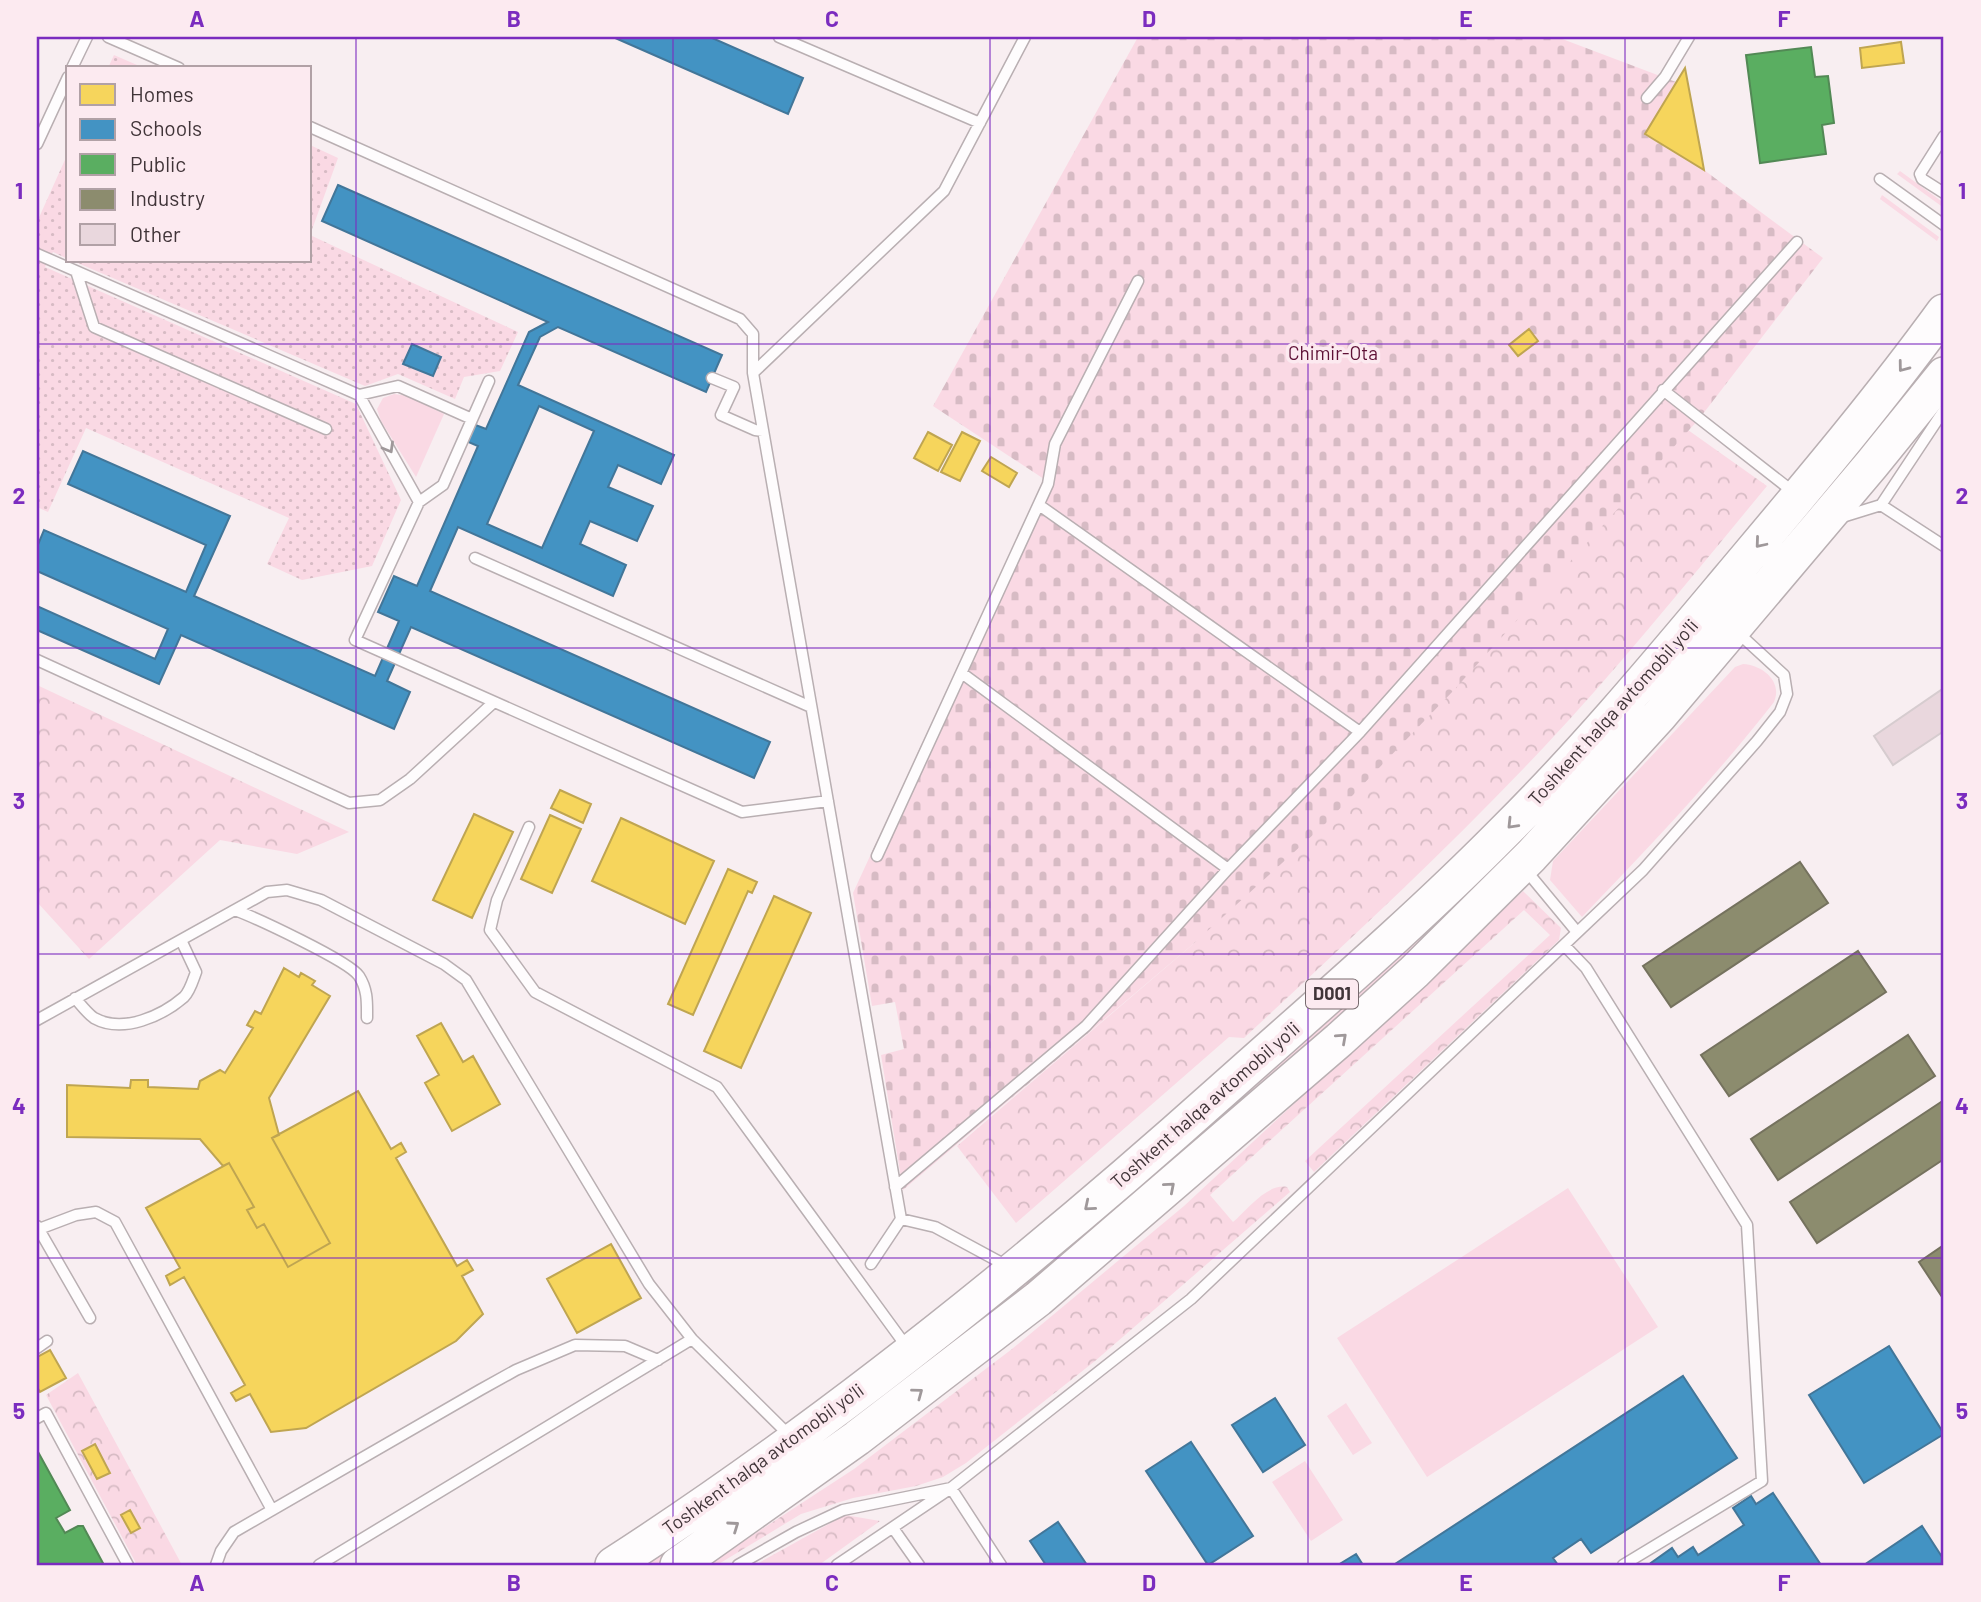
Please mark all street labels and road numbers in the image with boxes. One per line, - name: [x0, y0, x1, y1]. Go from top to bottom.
- street label: Toshkent halqa avtomobil yo'li: [1523, 614, 1702, 810]
- road number: D001: [1306, 979, 1358, 1009]
- street label: Toshkent halqa avtomobil yo'li: [1105, 1016, 1304, 1193]
- street label: Toshkent halqa avtomobil yo'li: [658, 1378, 868, 1539]

